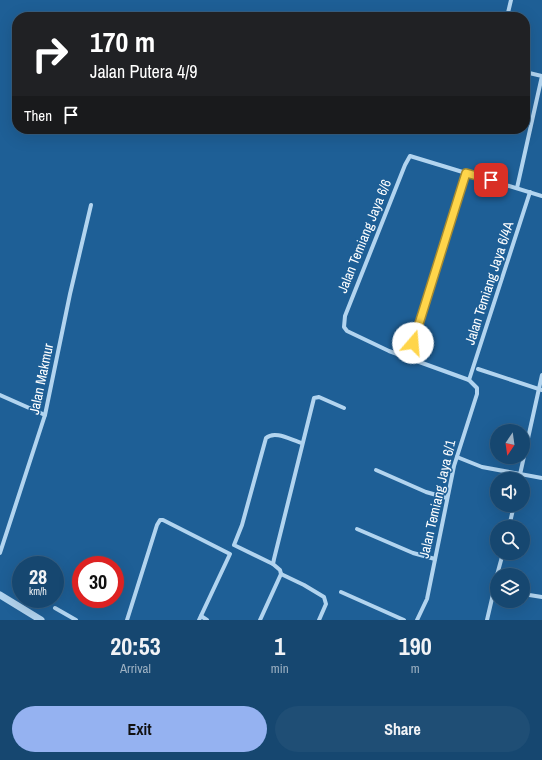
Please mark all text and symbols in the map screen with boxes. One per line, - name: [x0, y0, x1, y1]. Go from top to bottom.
- text: 170 m: [90, 23, 155, 61]
- icon: right: [24, 28, 76, 80]
- text: Jalan Putera 4/9: [90, 59, 198, 84]
- icon: arrive: [60, 104, 82, 126]
- text: Then: [24, 105, 52, 126]
- pin: [474, 163, 508, 197]
- icon: arrive: [480, 169, 502, 191]
- street label: Jalan Temiang Jaya 6/6: [333, 177, 395, 295]
- street label: Jalan Temiang Jaya 6/4A: [461, 219, 518, 347]
- position arrow: [392, 322, 434, 364]
- street label: Jalan Makmur: [25, 342, 57, 416]
- north arrow: [490, 424, 530, 464]
- map controls: [490, 424, 530, 608]
- street label: Jalan Temiang Jaya 6/1: [415, 437, 460, 560]
- button: sound: [490, 472, 530, 512]
- button: search: [490, 520, 530, 560]
- speed limit sign: 30: [72, 556, 124, 608]
- text: 28: [29, 563, 47, 590]
- button: layers: [490, 568, 530, 608]
- text: km/h: [29, 585, 47, 598]
- text: 20:53: [110, 630, 161, 662]
- text: 1: [274, 630, 285, 662]
- text: 190: [399, 630, 432, 662]
- text: Arrival: [120, 660, 151, 677]
- text: min: [271, 660, 289, 677]
- text: m: [411, 660, 420, 677]
- button: Exit: [12, 706, 267, 752]
- button: Share: [275, 706, 530, 752]

